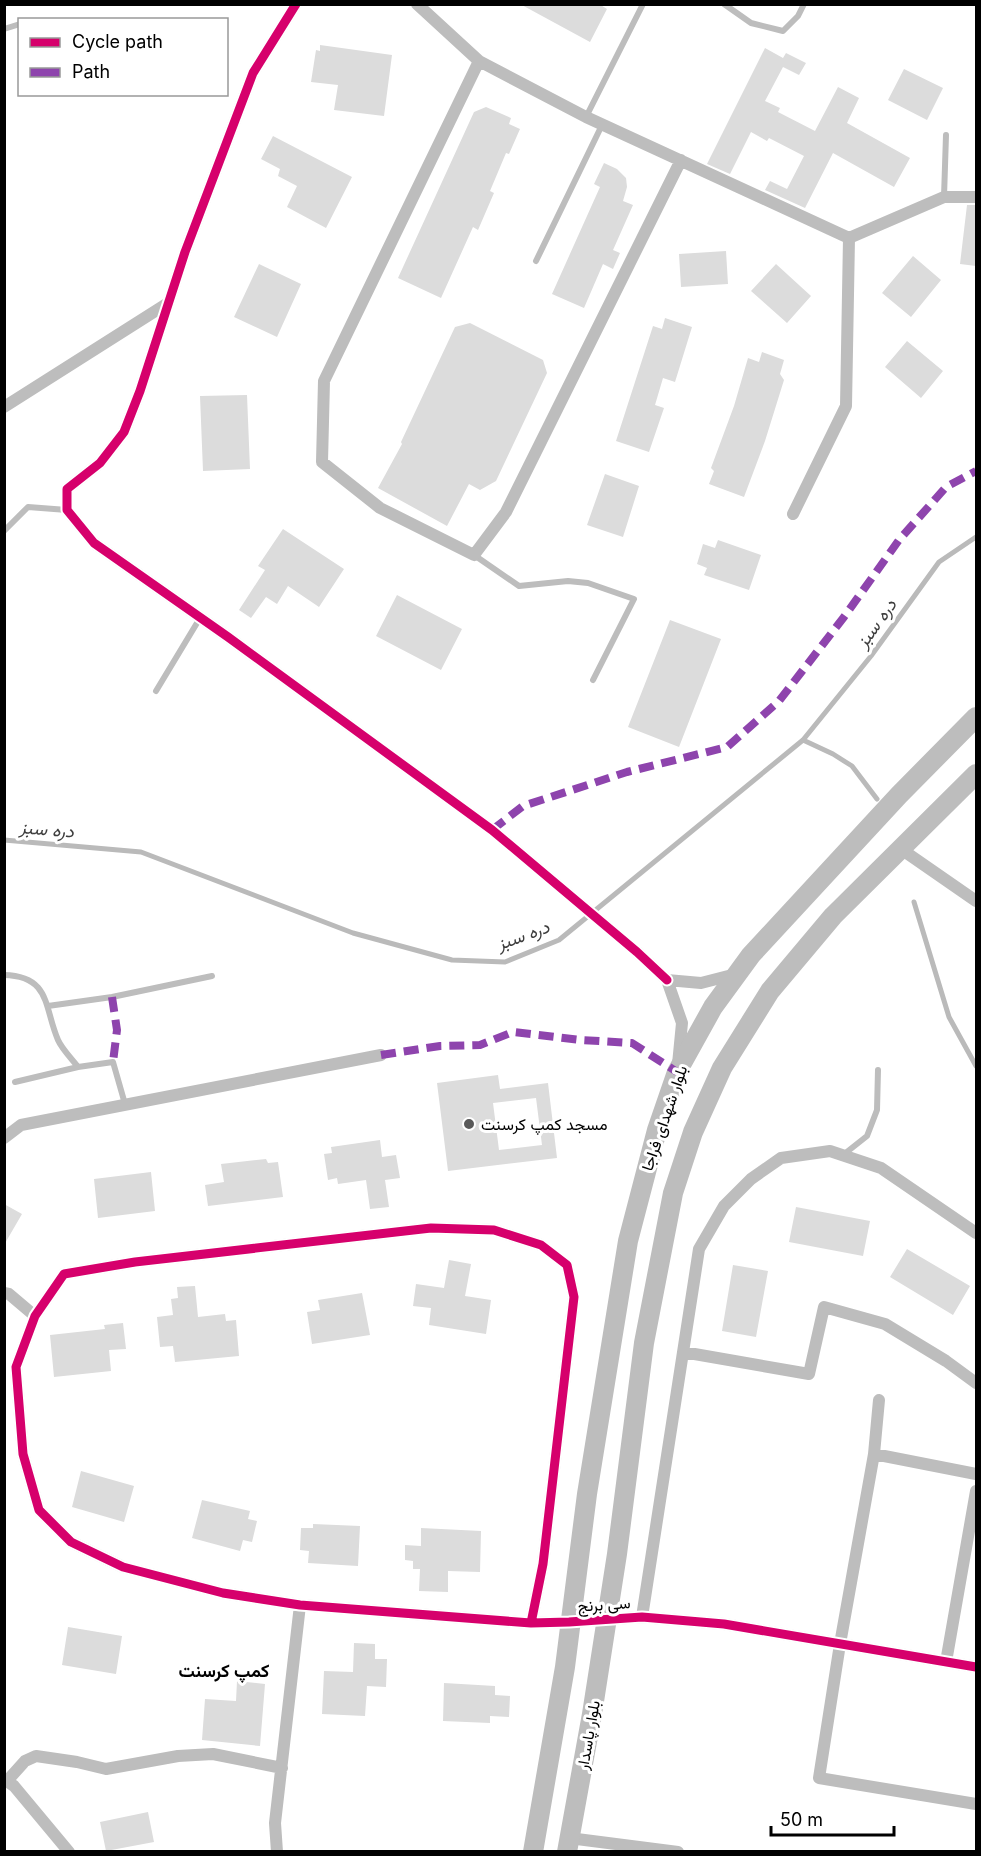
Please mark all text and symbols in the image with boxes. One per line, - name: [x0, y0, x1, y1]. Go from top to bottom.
- legend: [18, 18, 228, 96]
- text: Cycle path: [72, 31, 163, 52]
- text: Path: [72, 61, 110, 82]
- water label: دره سبز: [851, 595, 901, 652]
- water label: دره سبز: [18, 816, 75, 843]
- water label: دره سبز: [493, 916, 553, 955]
- street label: بلوار شهدای فراجا: [637, 1063, 692, 1174]
- place label: مسجد کمپ کرسنت: [481, 1114, 608, 1136]
- marker: مسجد کمپ کرسنت: [462, 1117, 476, 1131]
- street label: سی برنج: [577, 1592, 631, 1618]
- district label: کمپ کرسنت: [179, 1660, 269, 1683]
- street label: بلوار پاسدار: [572, 1699, 606, 1773]
- scale bar: [771, 1799, 894, 1837]
- text: 50 m: [780, 1809, 823, 1830]

